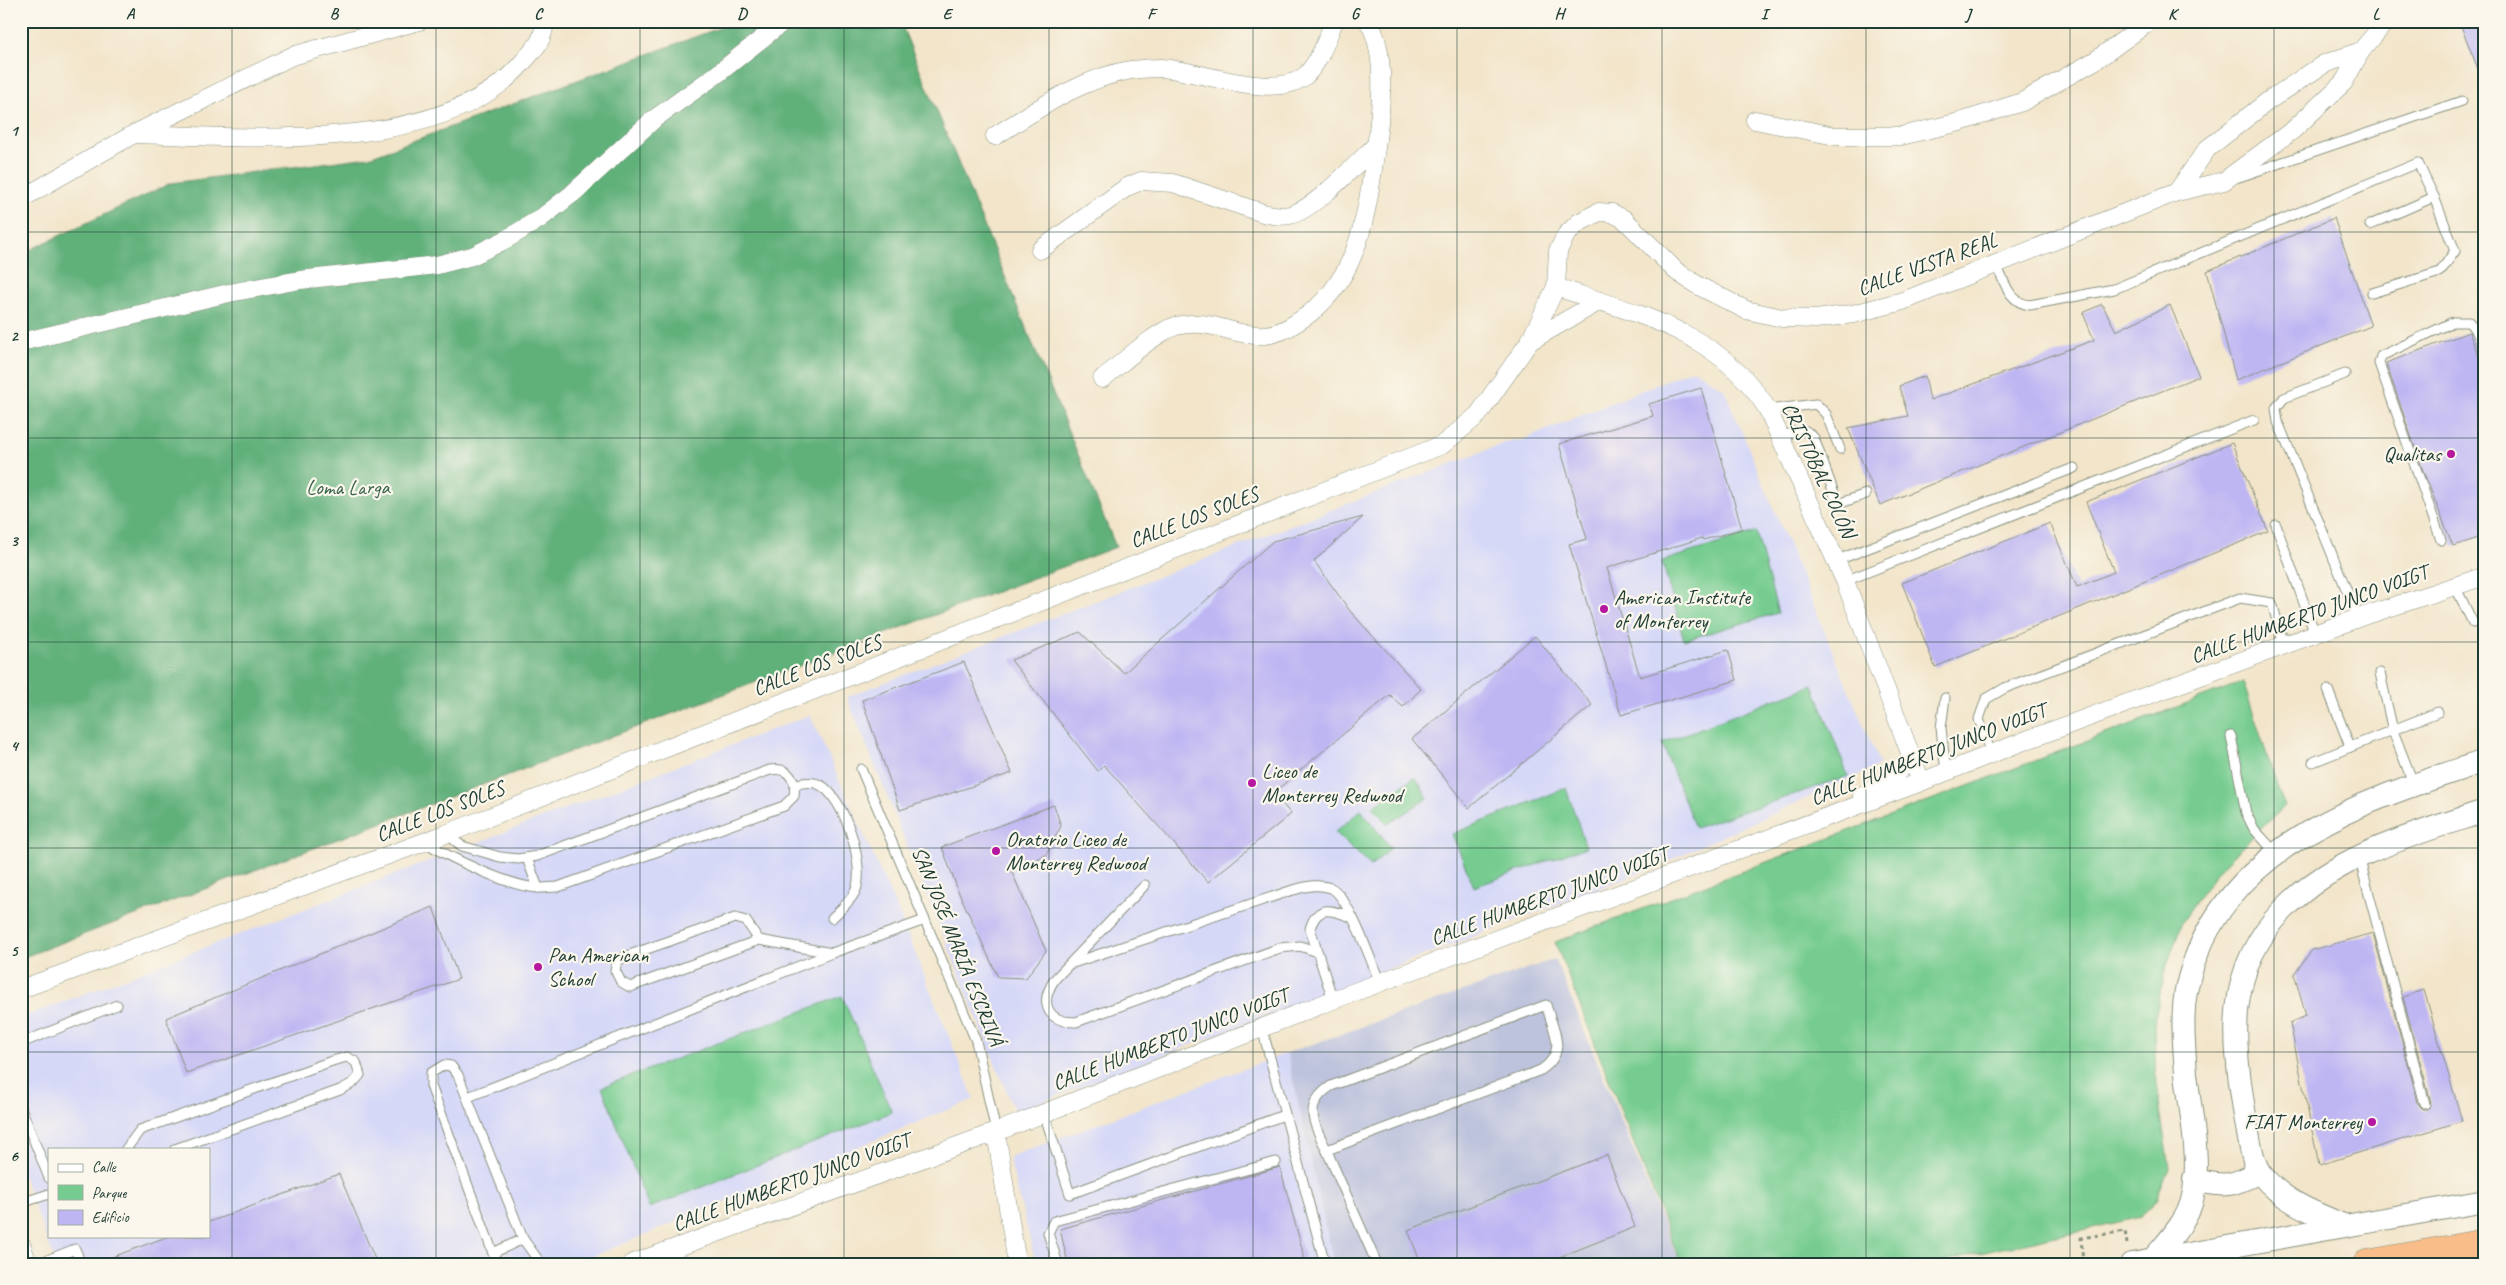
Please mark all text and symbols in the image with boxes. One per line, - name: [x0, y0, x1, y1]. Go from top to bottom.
- text: A: [126, 4, 136, 24]
- text: B: [330, 4, 340, 24]
- text: C: [534, 4, 544, 24]
- text: D: [737, 4, 748, 24]
- text: E: [943, 4, 954, 24]
- text: F: [1147, 4, 1158, 24]
- text: G: [1351, 4, 1361, 24]
- text: H: [1554, 4, 1566, 24]
- text: I: [1761, 4, 1771, 24]
- text: J: [1964, 4, 1973, 24]
- text: K: [2168, 4, 2180, 24]
- text: L: [2373, 4, 2381, 24]
- text: 1: [10, 121, 19, 141]
- street label: CALLE VISTA REAL: [1854, 227, 2000, 301]
- text: 2: [10, 326, 19, 346]
- street label: CRISTÓBAL COLÓN: [1776, 398, 1863, 545]
- place label: Qualitas: [2384, 441, 2443, 467]
- marker: Qualitas: [2445, 448, 2457, 460]
- park label: Loma Larga: [306, 474, 392, 500]
- street label: CALLE LOS SOLES: [1126, 480, 1265, 553]
- text: 3: [10, 531, 19, 551]
- street label: CALLE HUMBERTO JUNCO VOIGT: [2187, 557, 2436, 669]
- place label: American Institute of Monterrey: [1614, 584, 1751, 634]
- marker: American Institute of Monterrey: [1598, 603, 1610, 615]
- street label: CALLE LOS SOLES: [749, 628, 888, 701]
- street label: CALLE HUMBERTO JUNCO VOIGT: [1807, 695, 2054, 811]
- text: 4: [10, 736, 19, 756]
- place label: Liceo de Monterrey Redwood: [1262, 758, 1406, 808]
- street label: CALLE LOS SOLES: [372, 774, 511, 847]
- marker: Liceo de Monterrey Redwood: [1246, 777, 1258, 789]
- place label: Oratorio Liceo de Monterrey Redwood: [1006, 826, 1150, 876]
- street label: CALLE HUMBERTO JUNCO VOIGT: [1427, 839, 1676, 951]
- street label: SAN JOSÉ MARÍA ESCRIVÁ: [906, 843, 1011, 1052]
- marker: Oratorio Liceo de Monterrey Redwood: [990, 845, 1002, 857]
- text: 5: [11, 941, 20, 961]
- place label: Pan American School: [548, 942, 649, 992]
- marker: Pan American School: [532, 961, 544, 973]
- street label: CALLE HUMBERTO JUNCO VOIGT: [1049, 980, 1296, 1096]
- place label: FIAT Monterrey: [2244, 1109, 2364, 1135]
- marker: FIAT Monterrey: [2366, 1116, 2378, 1128]
- street label: CALLE HUMBERTO JUNCO VOIGT: [669, 1125, 918, 1237]
- text: 6: [10, 1146, 19, 1166]
- legend: [48, 1148, 210, 1238]
- text: Calle: [92, 1158, 117, 1177]
- text: Parque: [92, 1184, 128, 1203]
- text: Edificio: [92, 1208, 130, 1227]

